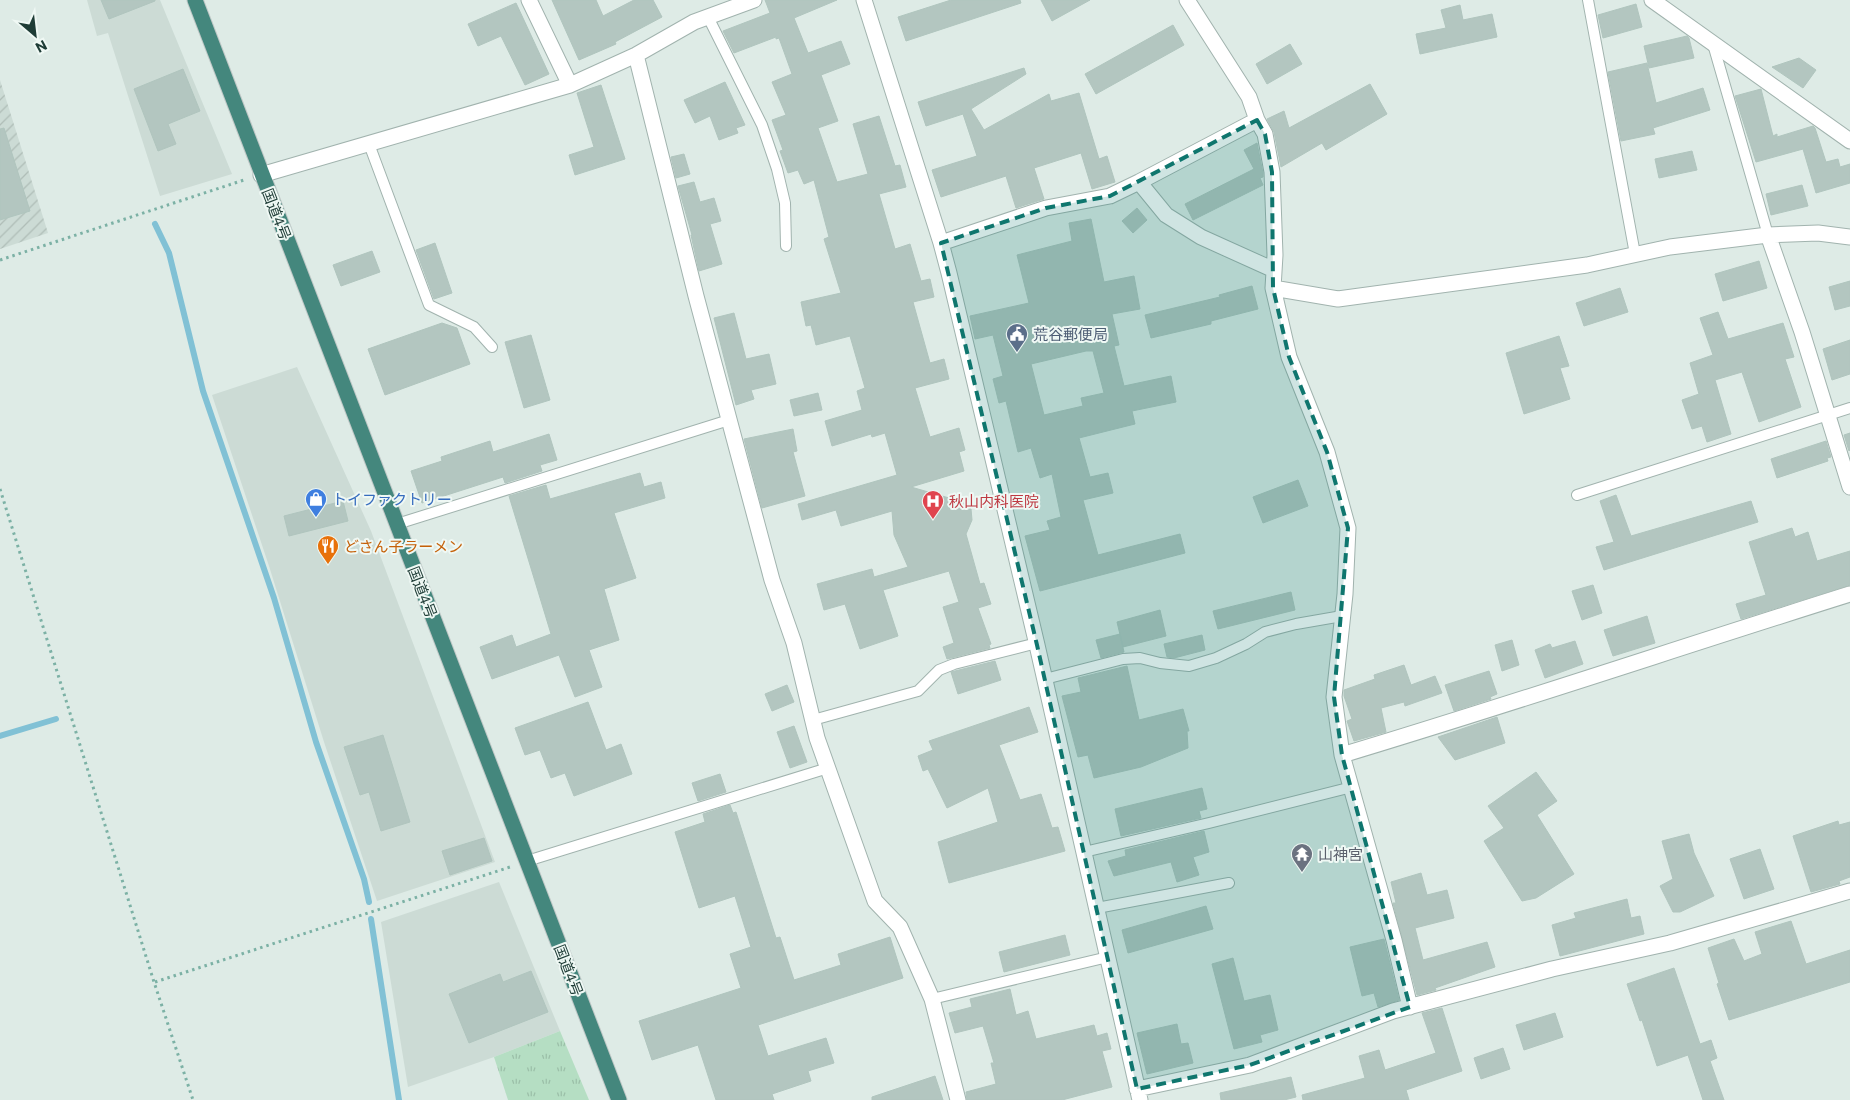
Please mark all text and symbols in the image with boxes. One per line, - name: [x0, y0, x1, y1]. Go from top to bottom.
- north arrow: [10, 10, 60, 60]
- text: N: [33, 37, 50, 57]
- street label: 国道4号: [259, 186, 295, 242]
- public building icon: 荒谷郵便局: [1005, 322, 1029, 353]
- place label: 荒谷郵便局: [1033, 325, 1108, 343]
- shop icon: トイファクトリー: [304, 487, 328, 518]
- hospital icon: 秋山内科医院: [921, 489, 945, 520]
- place label: トイファクトリー: [332, 490, 452, 508]
- place label: 秋山内科医院: [949, 492, 1039, 510]
- restaurant icon: どさん子ラーメン: [316, 534, 340, 565]
- place label: どさん子ラーメン: [344, 537, 463, 555]
- street label: 国道4号: [405, 564, 441, 620]
- temple icon: 山神宮: [1290, 842, 1314, 873]
- place label: 山神宮: [1318, 845, 1363, 863]
- street label: 国道4号: [551, 942, 587, 998]

